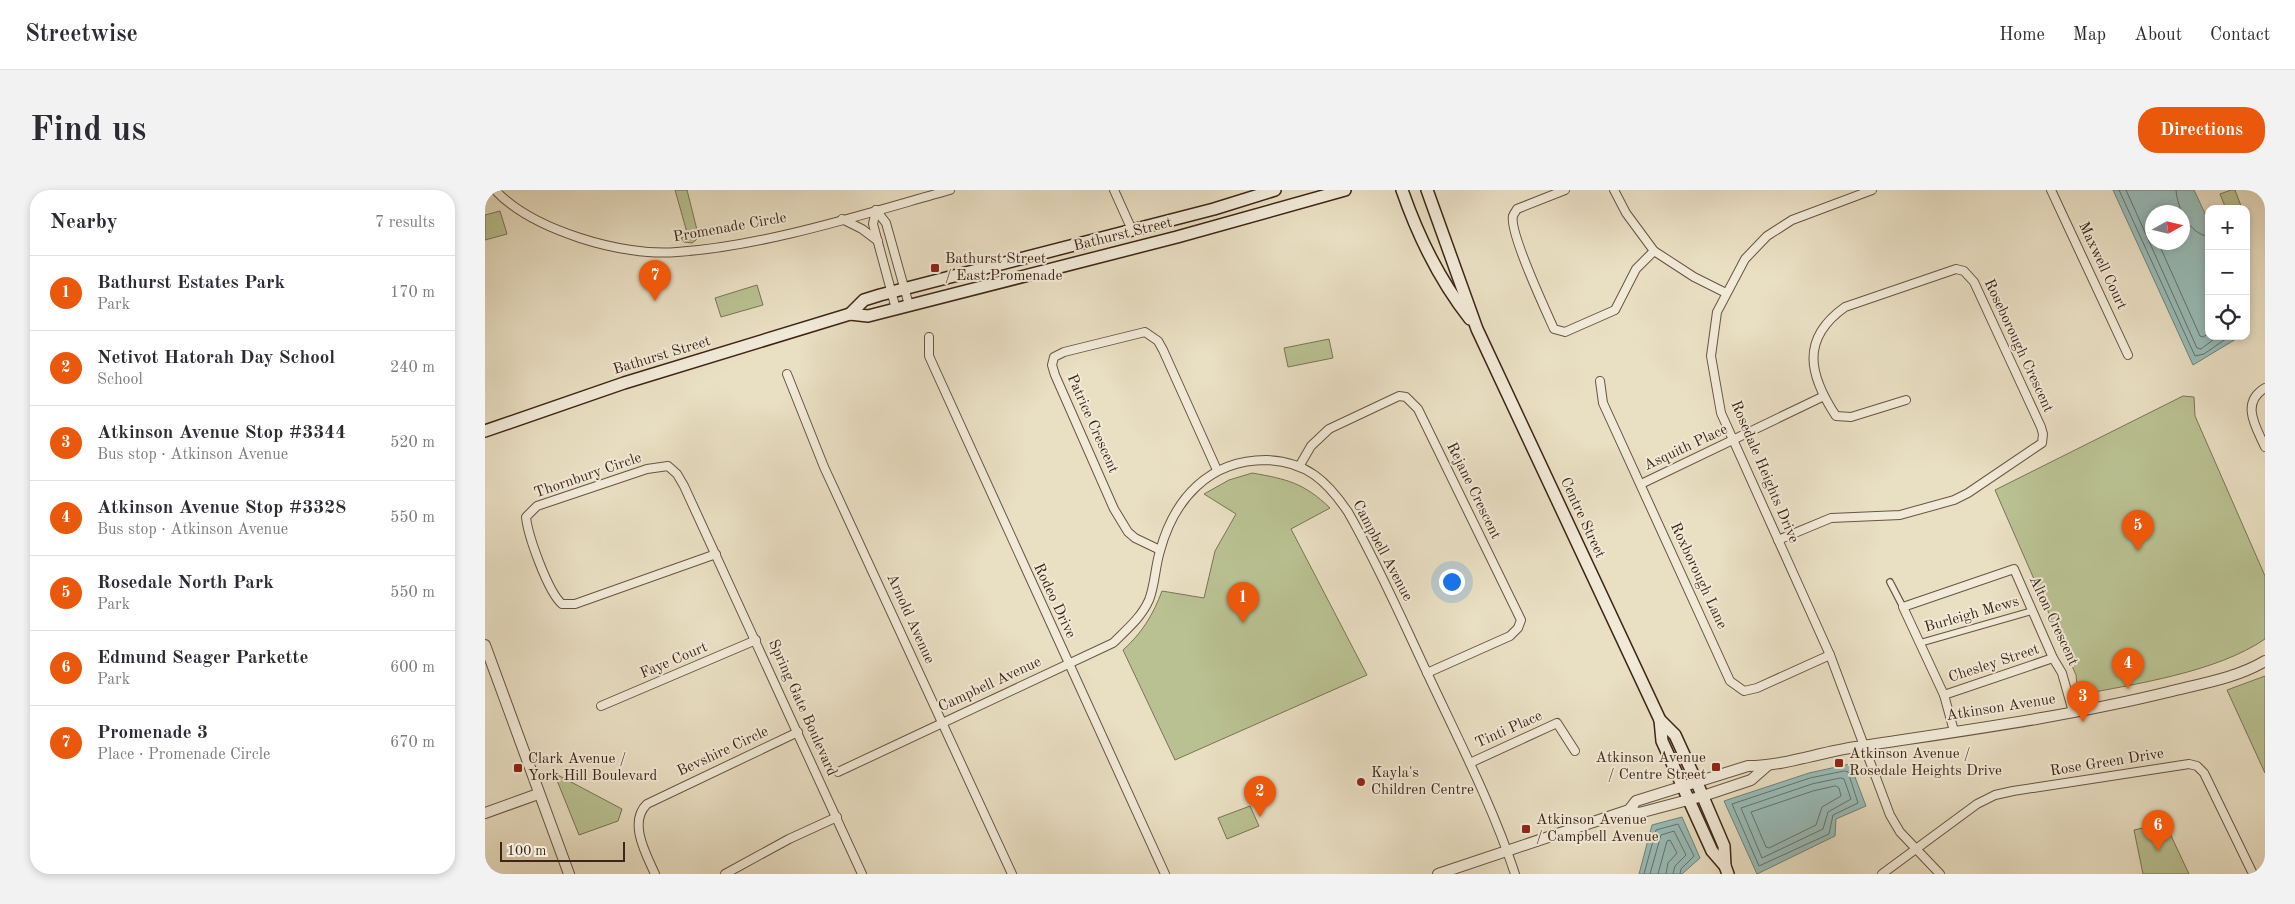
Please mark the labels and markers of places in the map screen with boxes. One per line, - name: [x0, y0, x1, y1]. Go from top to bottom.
- place label: Bathurst Street / East Promenade: [945, 252, 1063, 284]
- pin: 7: [639, 260, 671, 301]
- marker: Bathurst Street / East Promenade: [929, 262, 941, 274]
- pin: 5: [2122, 510, 2154, 551]
- pin: 1: [1227, 582, 1259, 623]
- pin: 4: [2112, 648, 2144, 689]
- pin: 3: [2067, 681, 2099, 722]
- place label: Atkinson Avenue / Rosedale Heights Drive: [1849, 747, 2002, 779]
- place label: Atkinson Avenue / Centre Street: [1595, 751, 1706, 783]
- place label: Clark Avenue / York Hill Boulevard: [528, 752, 657, 784]
- marker: Atkinson Avenue / Rosedale Heights Drive: [1833, 757, 1845, 769]
- marker: Atkinson Avenue / Centre Street: [1710, 761, 1722, 773]
- marker: Clark Avenue / York Hill Boulevard: [512, 762, 524, 774]
- place label: Kayla's Children Centre: [1371, 766, 1474, 798]
- pin: 2: [1244, 776, 1276, 817]
- marker: Kayla's Children Centre: [1355, 776, 1367, 788]
- pin: 6: [2142, 810, 2174, 851]
- place label: Atkinson Avenue / Campbell Avenue: [1536, 813, 1659, 845]
- marker: Atkinson Avenue / Campbell Avenue: [1520, 823, 1532, 835]

